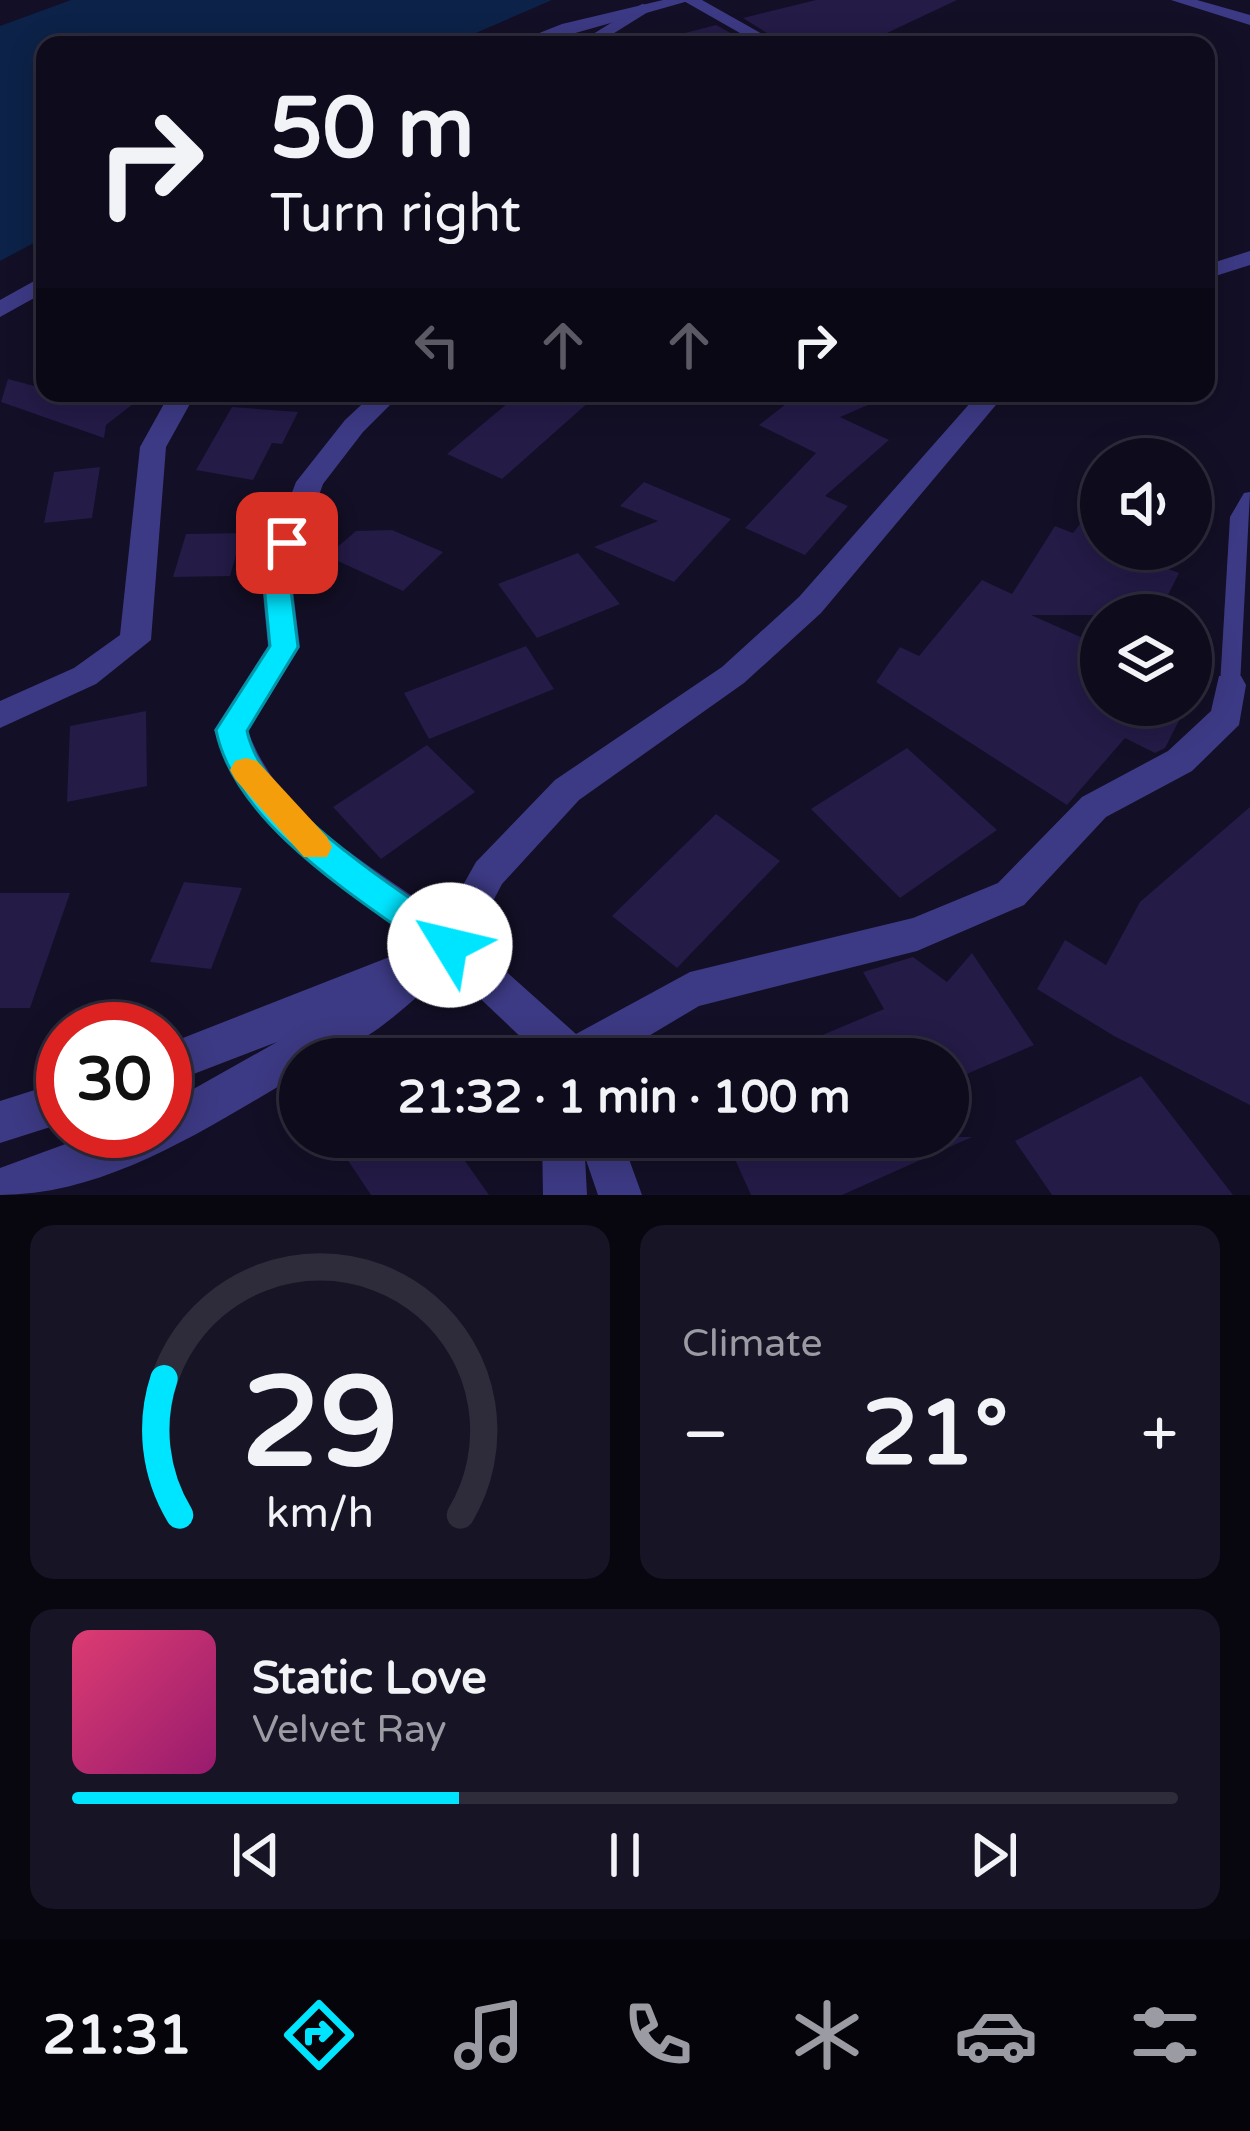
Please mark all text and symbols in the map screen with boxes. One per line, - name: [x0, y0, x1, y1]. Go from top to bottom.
- text: 50 m: [270, 79, 474, 180]
- icon: right: [72, 84, 228, 240]
- text: Turn right: [270, 181, 521, 246]
- icon: left: [404, 312, 470, 378]
- icon: ahead: [530, 312, 596, 378]
- icon: ahead: [656, 312, 722, 378]
- icon: right: [782, 312, 848, 378]
- map controls: [1080, 438, 1212, 726]
- button: sound: [1080, 438, 1212, 570]
- pin: [236, 492, 338, 594]
- icon: arrive: [254, 510, 320, 576]
- button: layers: [1080, 594, 1212, 726]
- position arrow: [387, 882, 513, 1008]
- speed limit sign: 30: [36, 1002, 192, 1158]
- text: 21:32 · 1 min · 100 m: [398, 1071, 850, 1125]
- text: Climate: [682, 1320, 822, 1367]
- text: 29: [242, 1349, 398, 1500]
- text: 21°: [861, 1380, 1008, 1489]
- text: −: [682, 1395, 729, 1475]
- text: +: [1141, 1395, 1178, 1475]
- text: km/h: [266, 1488, 374, 1539]
- text: Static Love: [252, 1652, 487, 1706]
- text: Velvet Ray: [252, 1706, 447, 1753]
- icon: previous: [223, 1822, 289, 1888]
- icon: pause: [592, 1822, 658, 1888]
- icon: next: [961, 1822, 1027, 1888]
- icon: directions: [277, 1993, 361, 2077]
- icon: music: [447, 1993, 531, 2077]
- icon: phone: [616, 1993, 700, 2077]
- icon: climate: [785, 1993, 869, 2077]
- icon: car: [954, 1993, 1038, 2077]
- icon: filters: [1123, 1993, 1207, 2077]
- text: 21:31: [43, 2003, 192, 2068]

